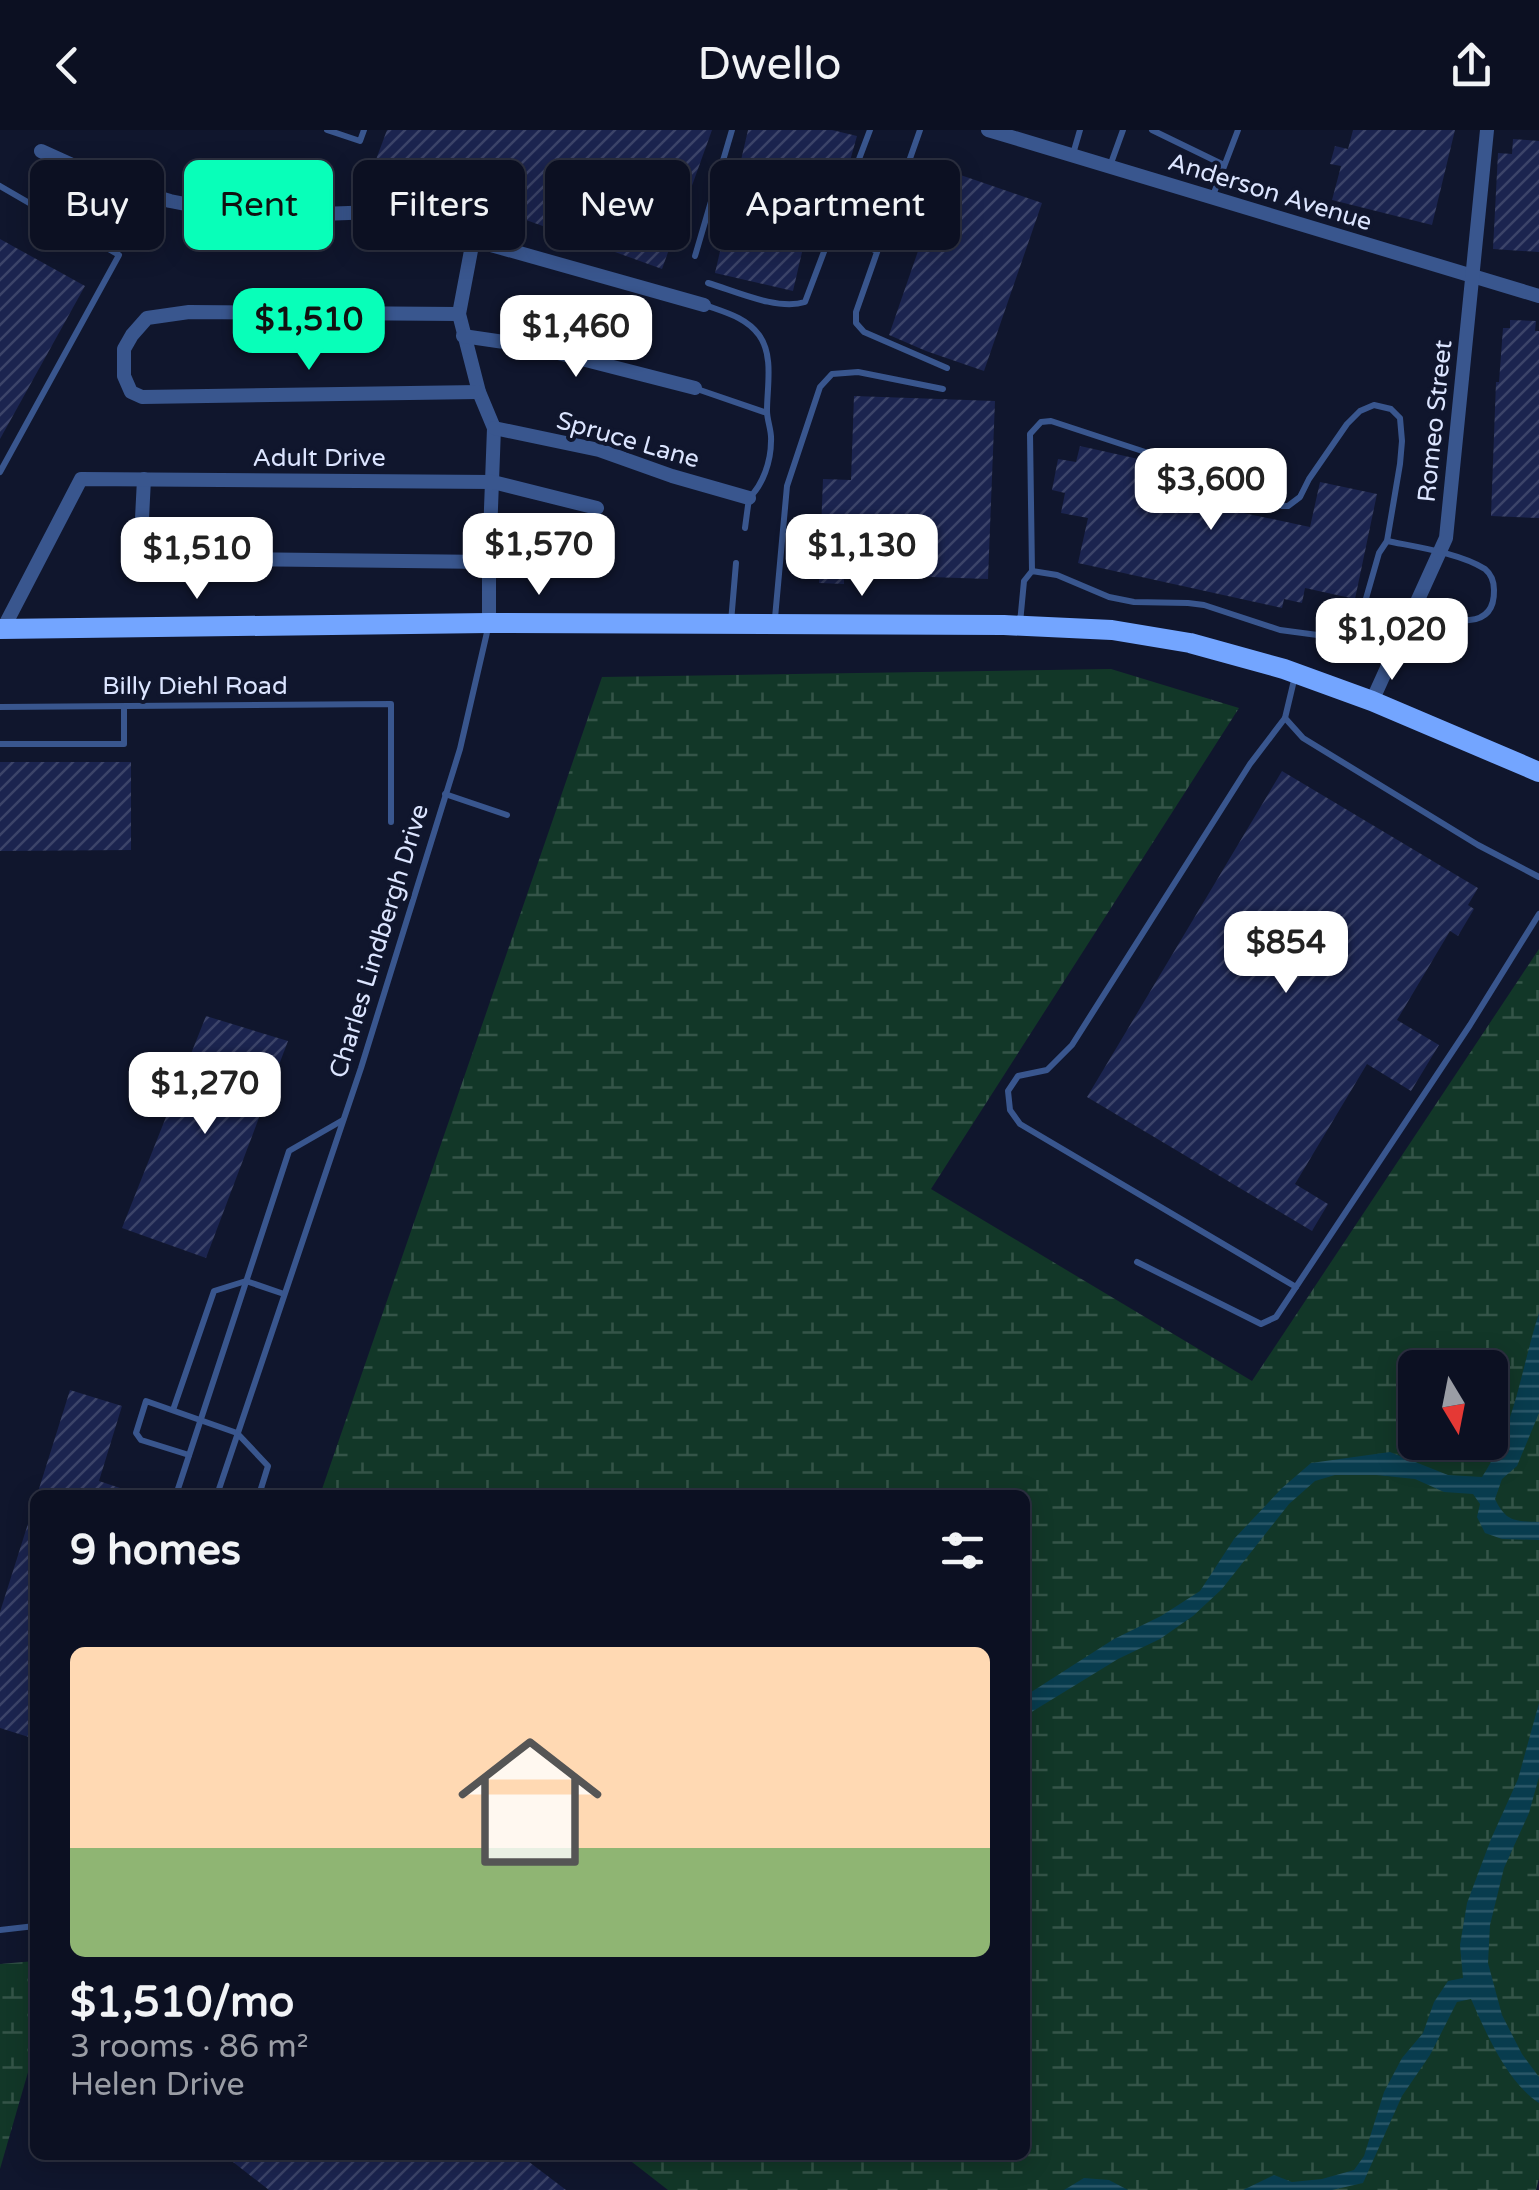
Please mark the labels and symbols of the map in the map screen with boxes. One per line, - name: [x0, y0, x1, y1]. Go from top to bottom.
- street label: Anderson Avenue: [1164, 147, 1376, 237]
- pin: $1,510: [228, 288, 390, 373]
- pin: $1,460: [495, 295, 657, 380]
- street label: Romeo Street: [1412, 338, 1458, 504]
- street label: Spruce Lane: [553, 405, 703, 475]
- street label: Adult Drive: [252, 443, 386, 473]
- pin: $3,600: [1130, 448, 1292, 533]
- pin: $1,570: [458, 513, 620, 598]
- pin: $1,130: [781, 514, 943, 599]
- pin: $1,510: [116, 517, 278, 602]
- pin: $1,020: [1311, 598, 1473, 683]
- street label: Billy Diehl Road: [102, 671, 288, 701]
- street label: Charles Lindbergh Drive: [323, 800, 435, 1082]
- pin: $854: [1227, 911, 1345, 996]
- pin: $1,270: [124, 1052, 286, 1137]
- north arrow: [1398, 1350, 1508, 1460]

